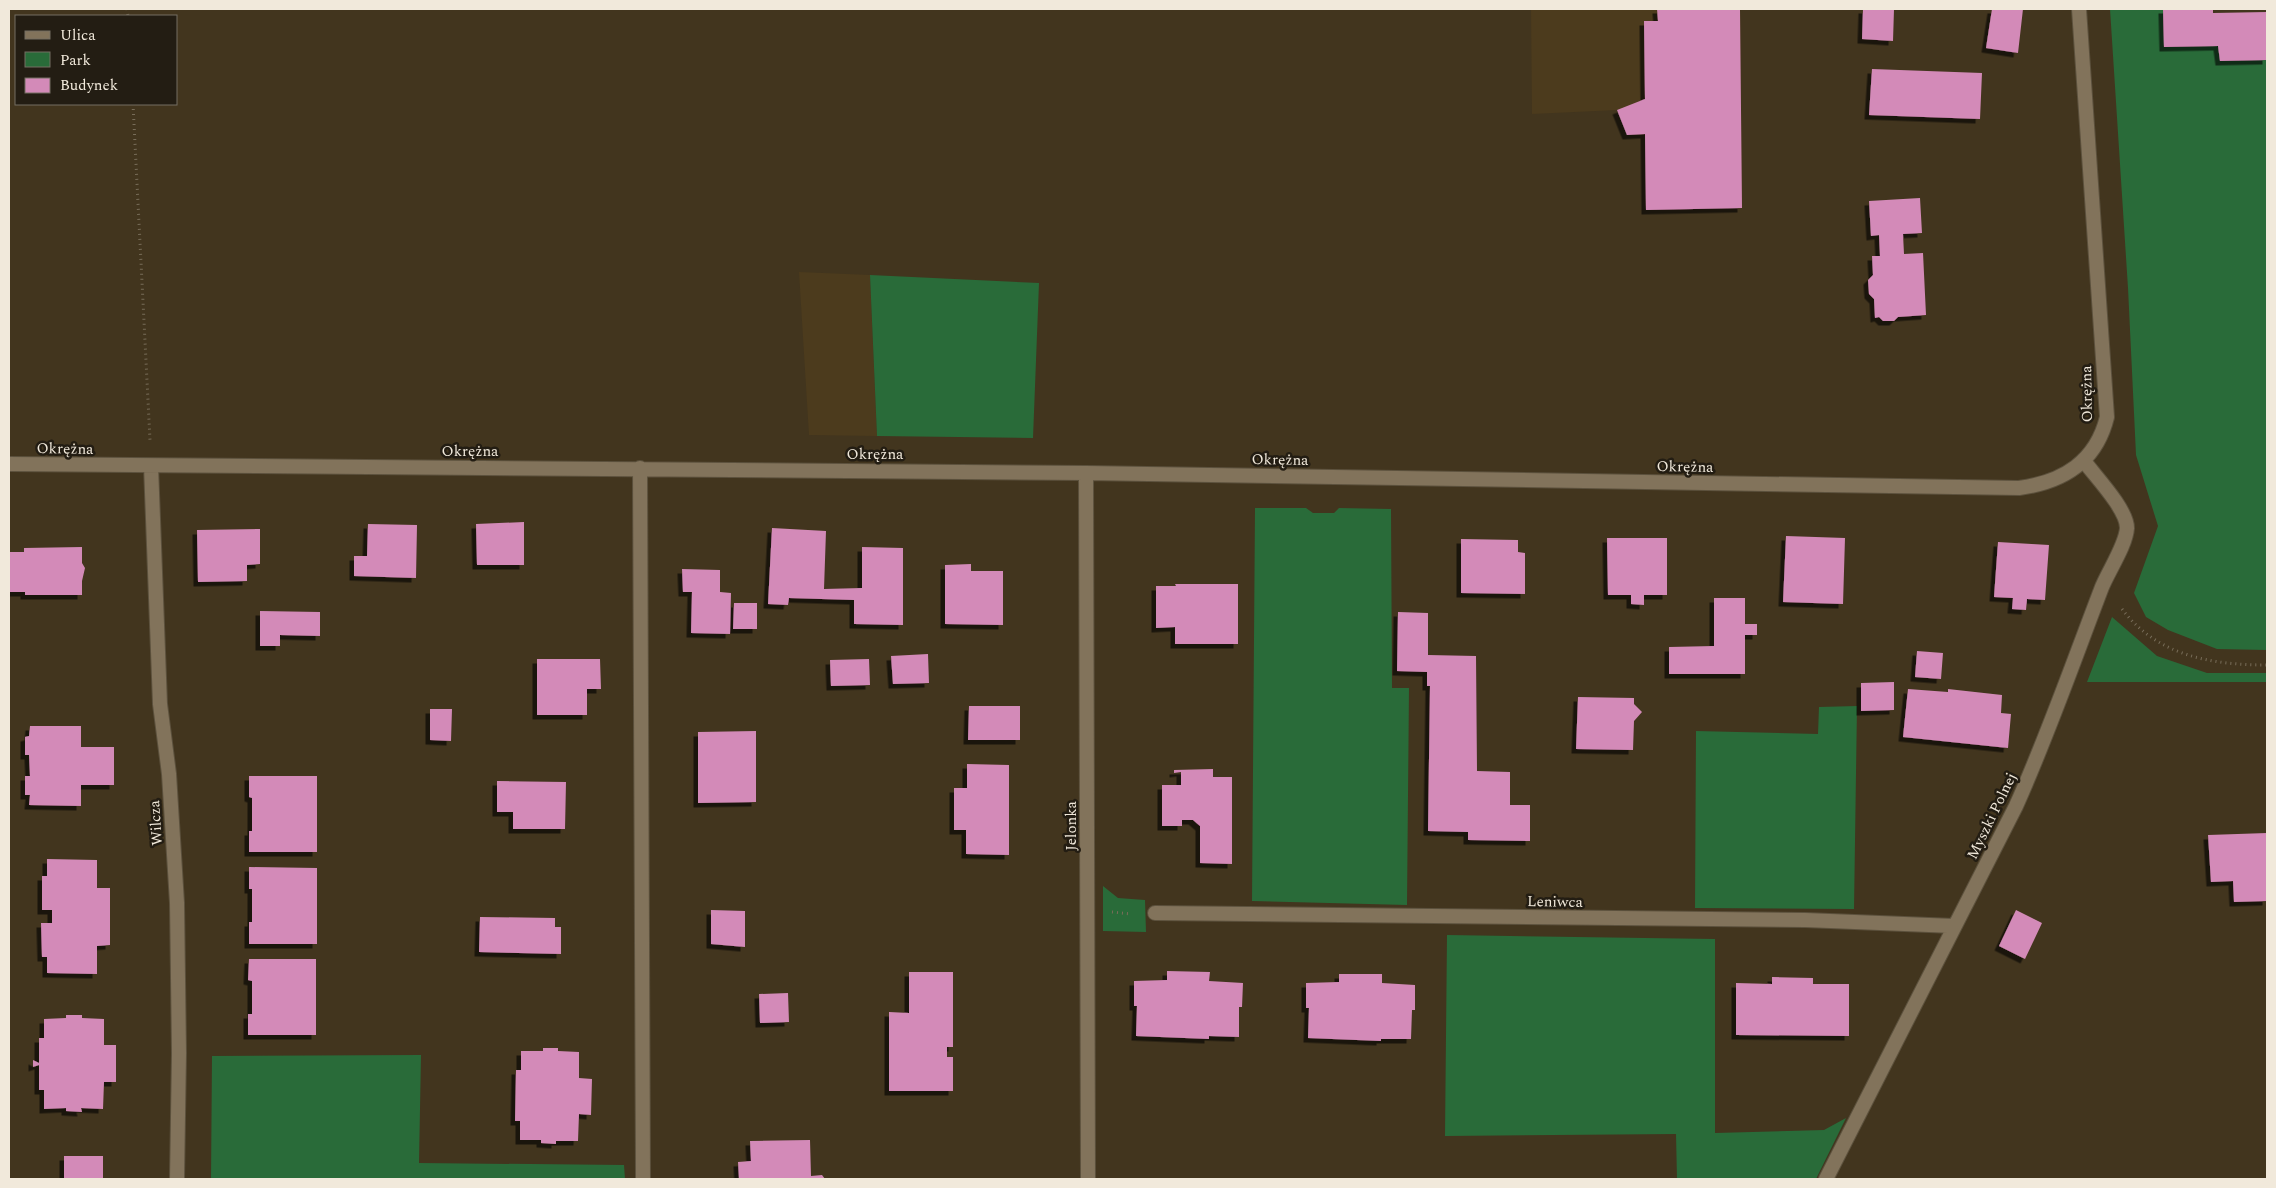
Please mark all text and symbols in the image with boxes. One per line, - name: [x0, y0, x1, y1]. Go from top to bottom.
- legend: [15, 15, 178, 105]
- text: Ulica: [60, 24, 96, 47]
- text: Park: [60, 49, 91, 72]
- text: Budynek: [60, 74, 118, 97]
- street label: Okrężna: [2075, 365, 2099, 423]
- street label: Okrężna: [36, 437, 94, 461]
- street label: Okrężna: [442, 440, 499, 463]
- street label: Okrężna: [847, 443, 904, 466]
- street label: Okrężna: [1251, 448, 1309, 472]
- street label: Okrężna: [1656, 455, 1714, 479]
- street label: Myszki Polnej: [1961, 769, 2023, 863]
- street label: Wilcza: [143, 799, 169, 846]
- street label: Jelonka: [1060, 801, 1083, 851]
- street label: Leniwca: [1527, 890, 1584, 914]

